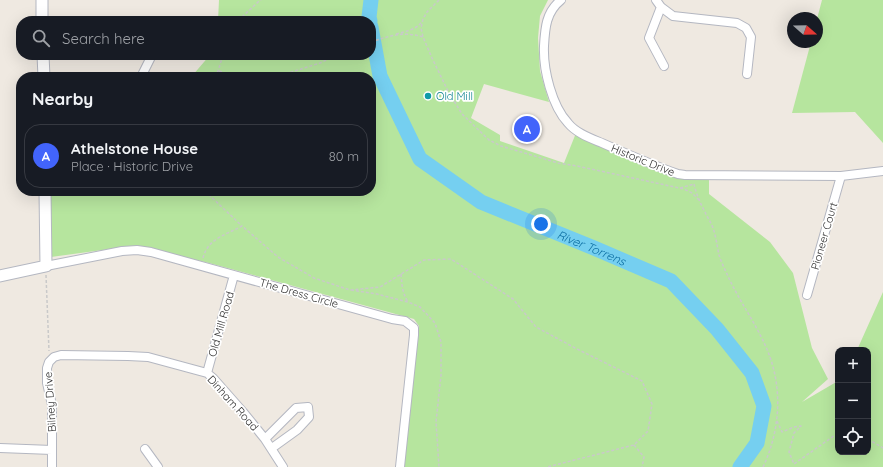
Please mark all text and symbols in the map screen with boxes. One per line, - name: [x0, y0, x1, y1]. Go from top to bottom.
- north arrow: [787, 12, 823, 48]
- search box: [16, 16, 376, 60]
- icon: search: [30, 27, 52, 49]
- text: Search here: [62, 29, 145, 48]
- text: Nearby: [32, 88, 93, 109]
- place label: Old Mill: [436, 89, 473, 103]
- marker: Old Mill: [423, 91, 433, 101]
- pin: A: [514, 114, 540, 144]
- text: Athelstone House: [71, 139, 198, 158]
- street label: Historic Drive: [609, 141, 677, 179]
- text: A: [42, 148, 50, 164]
- text: 80 m: [329, 148, 359, 164]
- text: Place · Historic Drive: [71, 158, 193, 174]
- street label: Pioneer Court: [808, 200, 840, 271]
- your location: [531, 214, 551, 234]
- water label: River Torrens: [555, 226, 629, 269]
- street label: The Dress Circle: [258, 275, 340, 311]
- street label: Old Mill Road: [205, 290, 237, 358]
- map controls: [835, 347, 871, 455]
- button: +: [835, 347, 871, 383]
- street label: Bilney Drive: [41, 371, 59, 433]
- street label: Dinham Road: [204, 372, 262, 434]
- button: −: [835, 383, 871, 419]
- button: locate: [835, 419, 871, 455]

